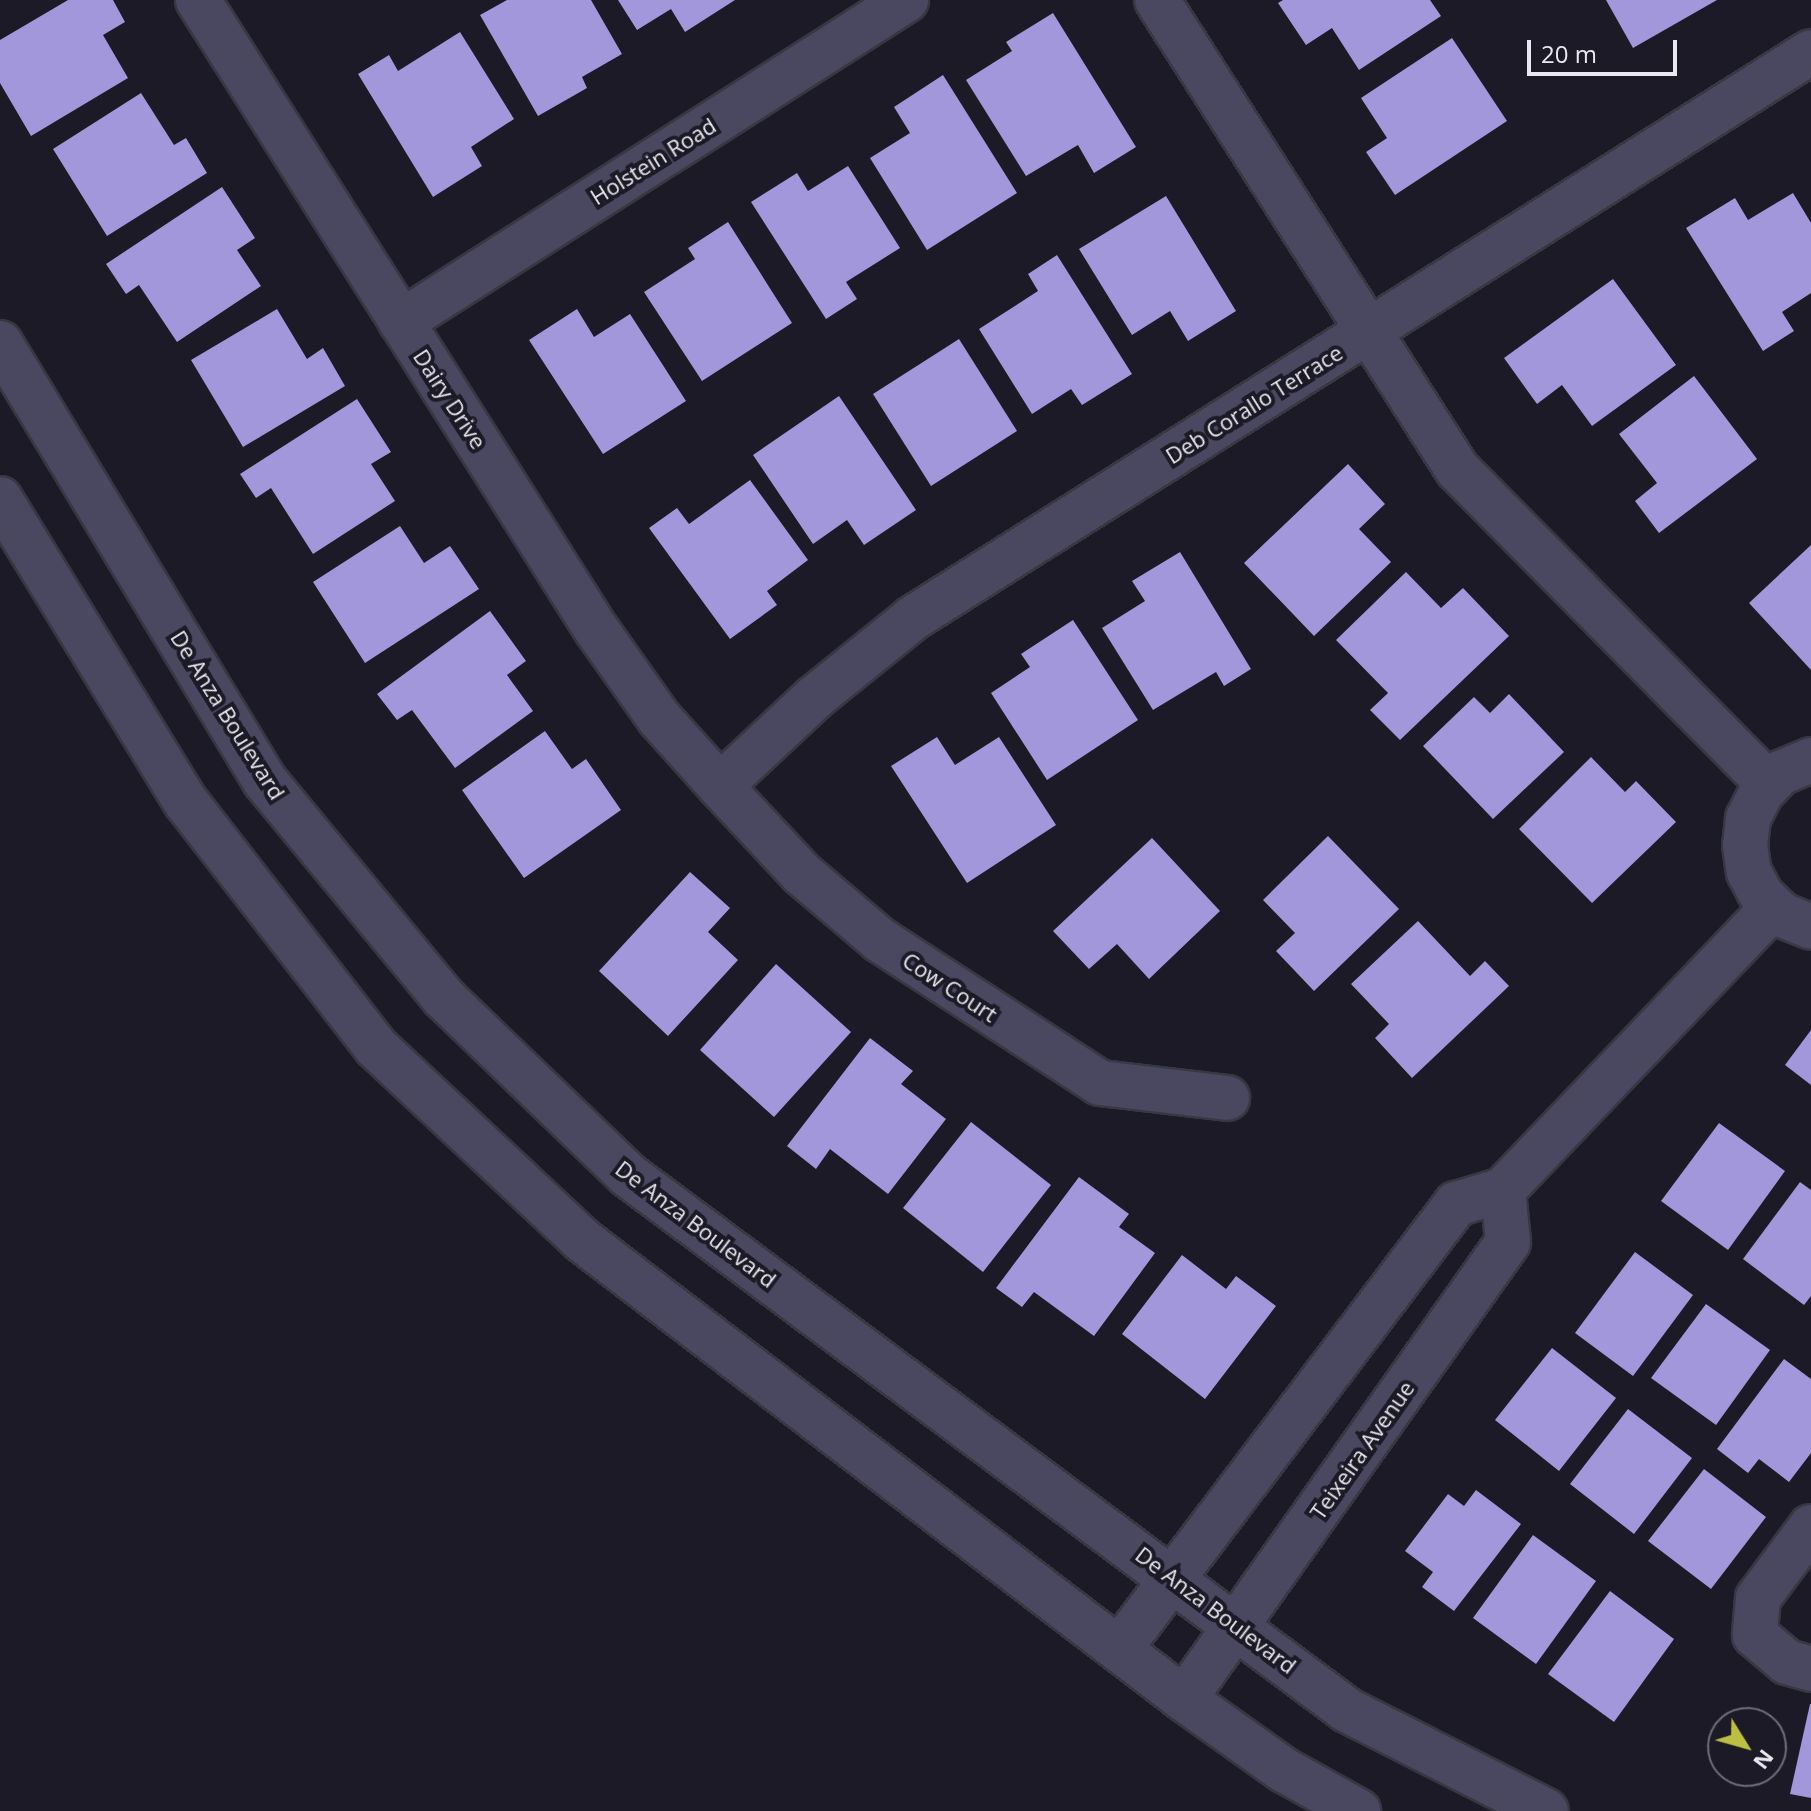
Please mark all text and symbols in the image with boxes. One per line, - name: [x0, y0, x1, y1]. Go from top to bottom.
- scale bar: [1531, 24, 1681, 74]
- text: 20 m: [1541, 37, 1597, 70]
- street label: Holstein Road: [585, 112, 721, 210]
- street label: Deb Corallo Terrace: [1161, 339, 1347, 469]
- street label: Dairy Drive: [408, 344, 492, 454]
- street label: De Anza Boulevard: [165, 626, 291, 804]
- street label: Cow Court: [898, 947, 1002, 1027]
- street label: De Anza Boulevard: [611, 1155, 781, 1293]
- street label: Teixeira Avenue: [1304, 1376, 1420, 1524]
- street label: De Anza Boulevard: [1131, 1541, 1301, 1679]
- north arrow: [1707, 1707, 1787, 1787]
- text: N: [1747, 1744, 1782, 1776]

